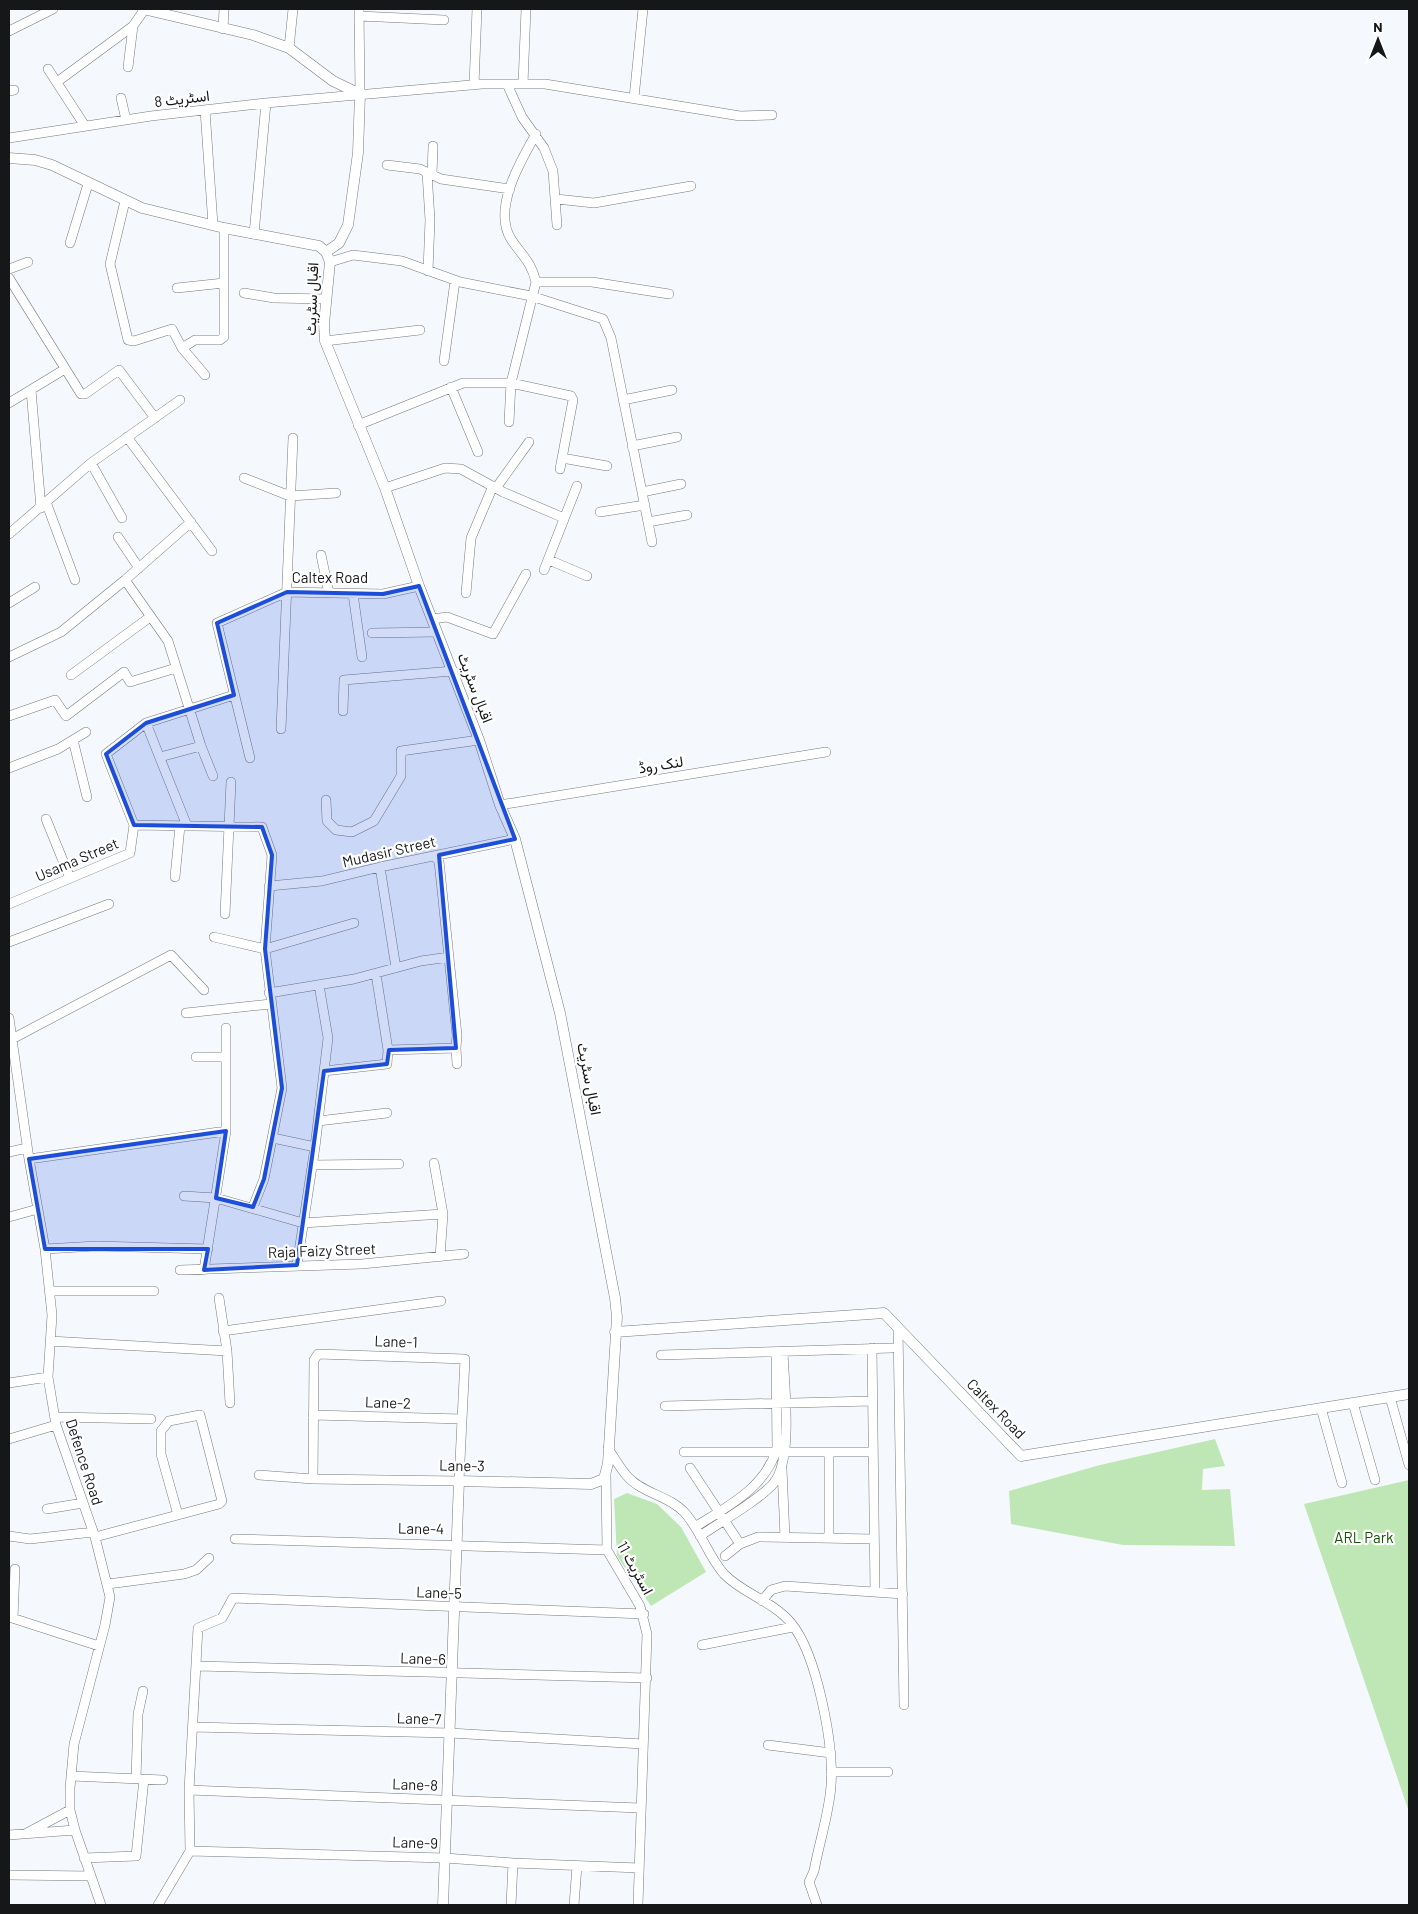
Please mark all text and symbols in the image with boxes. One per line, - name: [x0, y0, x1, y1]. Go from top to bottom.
- north arrow: [1353, 15, 1403, 65]
- text: N: [1373, 18, 1383, 35]
- street label: اسٹریٹ 8: [153, 86, 211, 111]
- street label: اقبال سٹریٹ: [301, 262, 322, 336]
- street label: Caltex Road: [292, 568, 368, 586]
- street label: اقبال سٹریٹ: [453, 650, 497, 725]
- street label: لنک روڈ: [637, 752, 685, 777]
- street label: Mudasir Street: [340, 832, 437, 870]
- street label: Usama Street: [32, 833, 121, 885]
- street label: اقبال سٹریٹ: [573, 1041, 606, 1117]
- street label: Raja Faizy Street: [268, 1239, 376, 1261]
- street label: Lane-1: [374, 1331, 418, 1351]
- street label: Caltex Road: [964, 1375, 1030, 1442]
- street label: Lane-2: [365, 1392, 411, 1412]
- street label: Defence Road: [63, 1416, 107, 1507]
- street label: Lane-3: [439, 1456, 485, 1474]
- street label: Lane-4: [398, 1519, 444, 1537]
- park label: ARL Park: [1334, 1528, 1394, 1546]
- street label: اسٹریٹ 11: [613, 1538, 658, 1598]
- street label: Lane-5: [416, 1582, 462, 1602]
- street label: Lane-6: [400, 1648, 446, 1668]
- street label: Lane-7: [396, 1708, 442, 1728]
- street label: Lane-8: [392, 1774, 438, 1794]
- street label: Lane-9: [392, 1832, 438, 1852]

